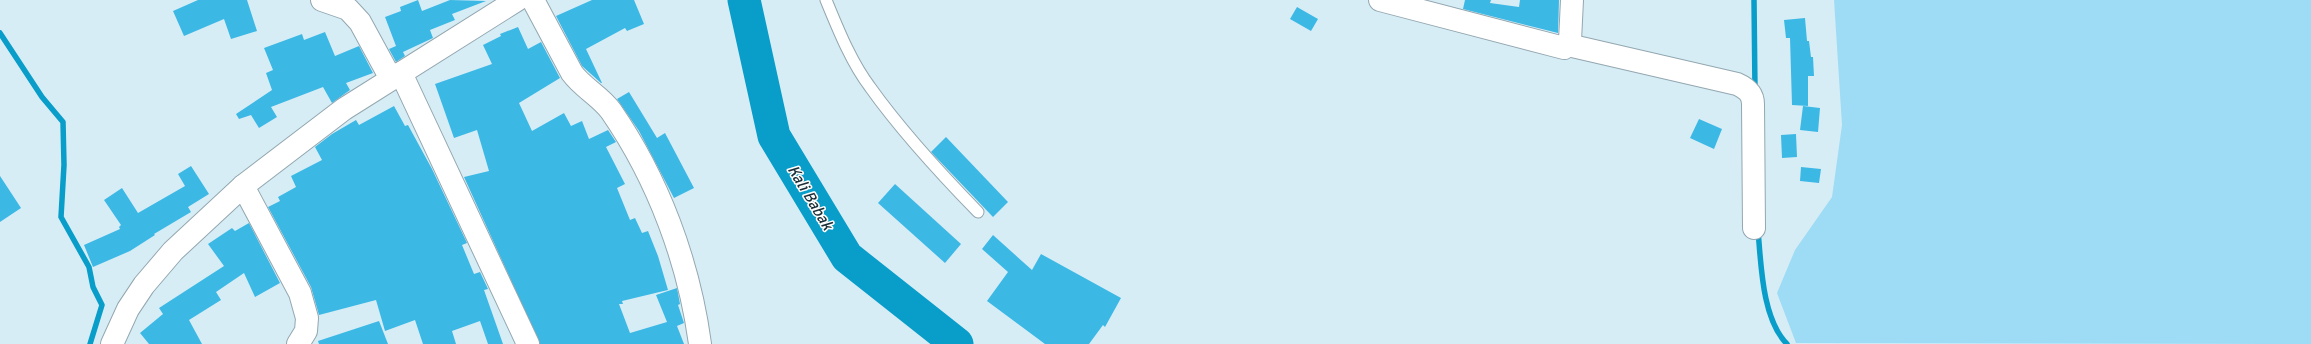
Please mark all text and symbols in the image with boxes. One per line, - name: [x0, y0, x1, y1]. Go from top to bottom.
- water label: Kali Babak: [783, 161, 838, 235]

